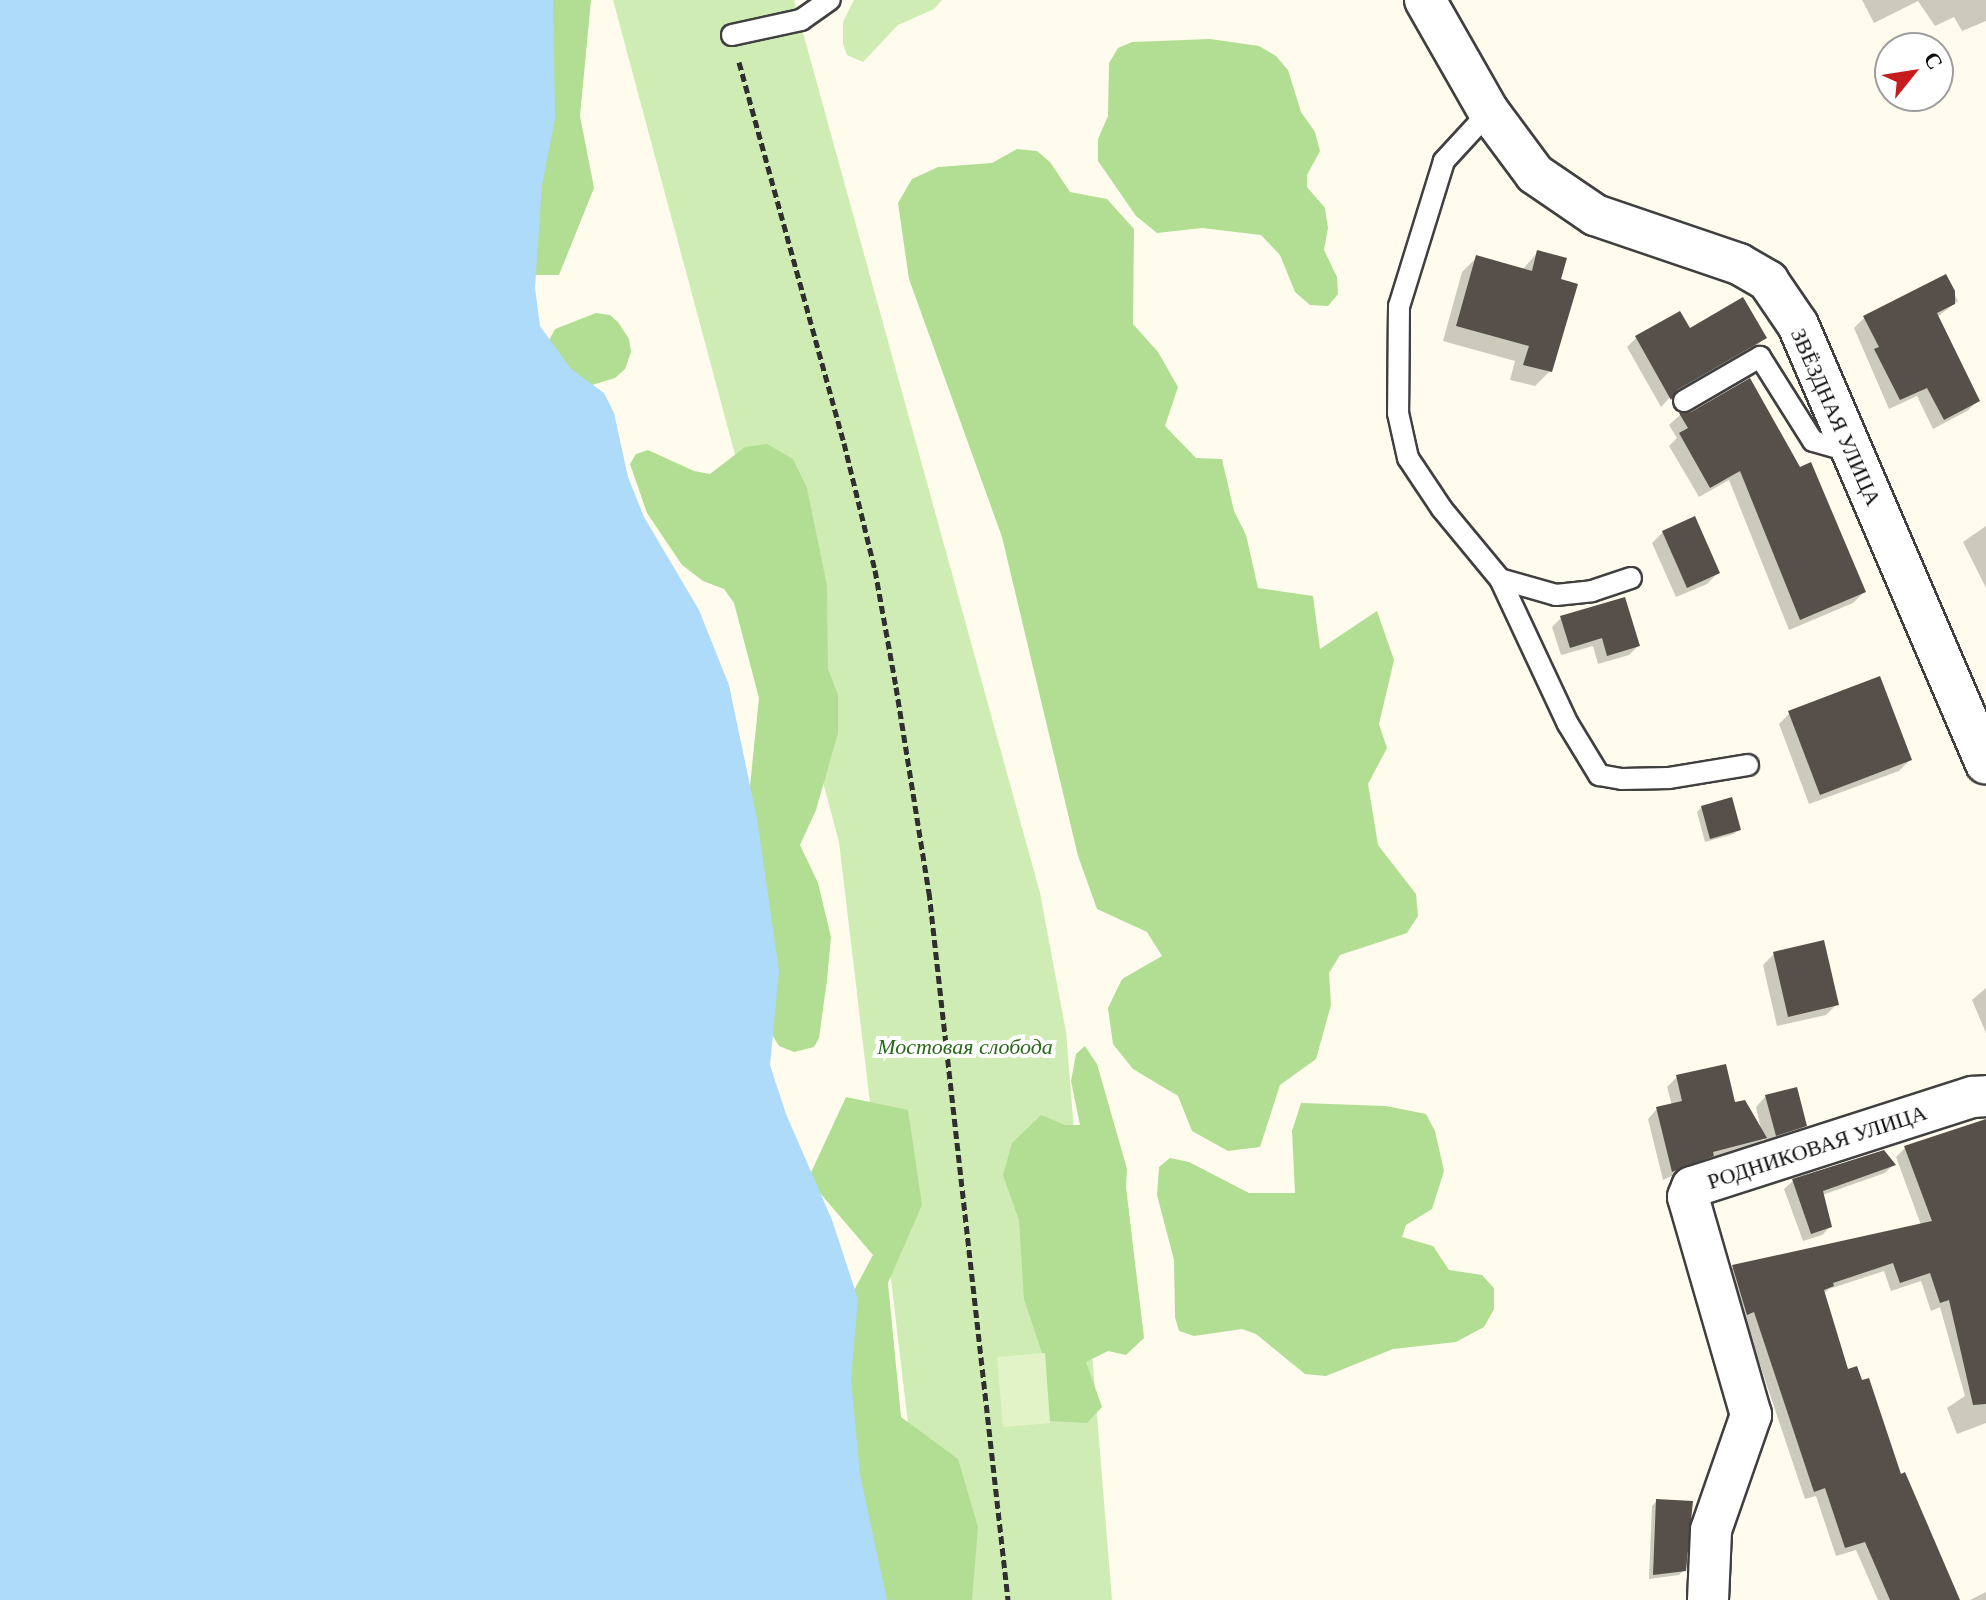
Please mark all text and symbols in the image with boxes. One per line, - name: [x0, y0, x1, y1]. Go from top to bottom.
- north arrow: [1874, 32, 1954, 112]
- text: С: [1919, 48, 1948, 74]
- street label: ЗВЁЗДНАЯ УЛИЦА: [1785, 324, 1887, 510]
- park label: Мостовая слобода: [877, 1034, 1053, 1060]
- street label: РОДНИКОВАЯ УЛИЦА: [1704, 1099, 1930, 1195]

